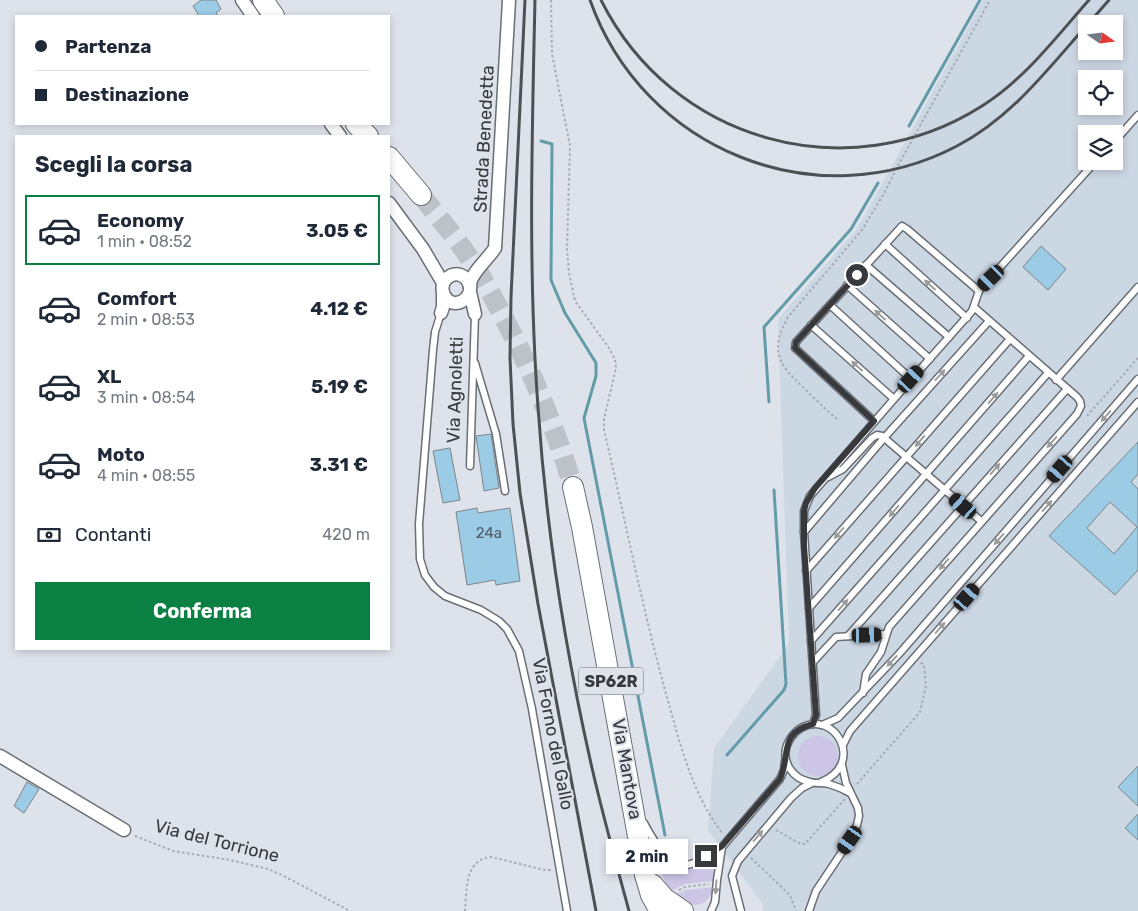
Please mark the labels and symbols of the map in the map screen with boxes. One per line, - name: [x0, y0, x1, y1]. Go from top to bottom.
- north arrow: [1078, 15, 1122, 60]
- street label: Strada Benedetta: [469, 65, 499, 213]
- car: [974, 262, 1007, 294]
- route start: [846, 264, 868, 286]
- one-way arrow: [925, 279, 937, 291]
- one-way arrow: [874, 309, 887, 320]
- street label: Via Agnoletti: [442, 336, 468, 444]
- one-way arrow: [852, 360, 864, 372]
- car: [895, 363, 926, 395]
- one-way arrow: [934, 370, 946, 382]
- one-way arrow: [987, 392, 999, 404]
- one-way arrow: [1100, 410, 1112, 422]
- one-way arrow: [914, 435, 926, 447]
- one-way arrow: [1046, 436, 1057, 449]
- car: [1044, 453, 1075, 485]
- one-way arrow: [989, 464, 1001, 476]
- car: [946, 490, 979, 522]
- one-way arrow: [1041, 500, 1052, 512]
- one-way arrow: [888, 504, 900, 516]
- house number: 24a: [476, 524, 502, 542]
- one-way arrow: [834, 526, 845, 539]
- one-way arrow: [994, 532, 1005, 545]
- one-way arrow: [939, 558, 950, 570]
- car: [951, 581, 982, 613]
- one-way arrow: [837, 599, 849, 611]
- one-way arrow: [934, 622, 945, 635]
- car: [851, 627, 882, 643]
- one-way arrow: [886, 655, 898, 667]
- street label: Via Forno del Gallo: [527, 656, 579, 812]
- road number: SP62R: [578, 668, 644, 694]
- street label: Via Mantova: [607, 717, 647, 821]
- street label: Via del Torrione: [152, 815, 282, 867]
- car: [835, 823, 864, 857]
- one-way arrow: [752, 831, 764, 843]
- callout: 2 min: [606, 838, 688, 874]
- route end: [695, 845, 717, 867]
- one-way arrow: [712, 880, 720, 896]

